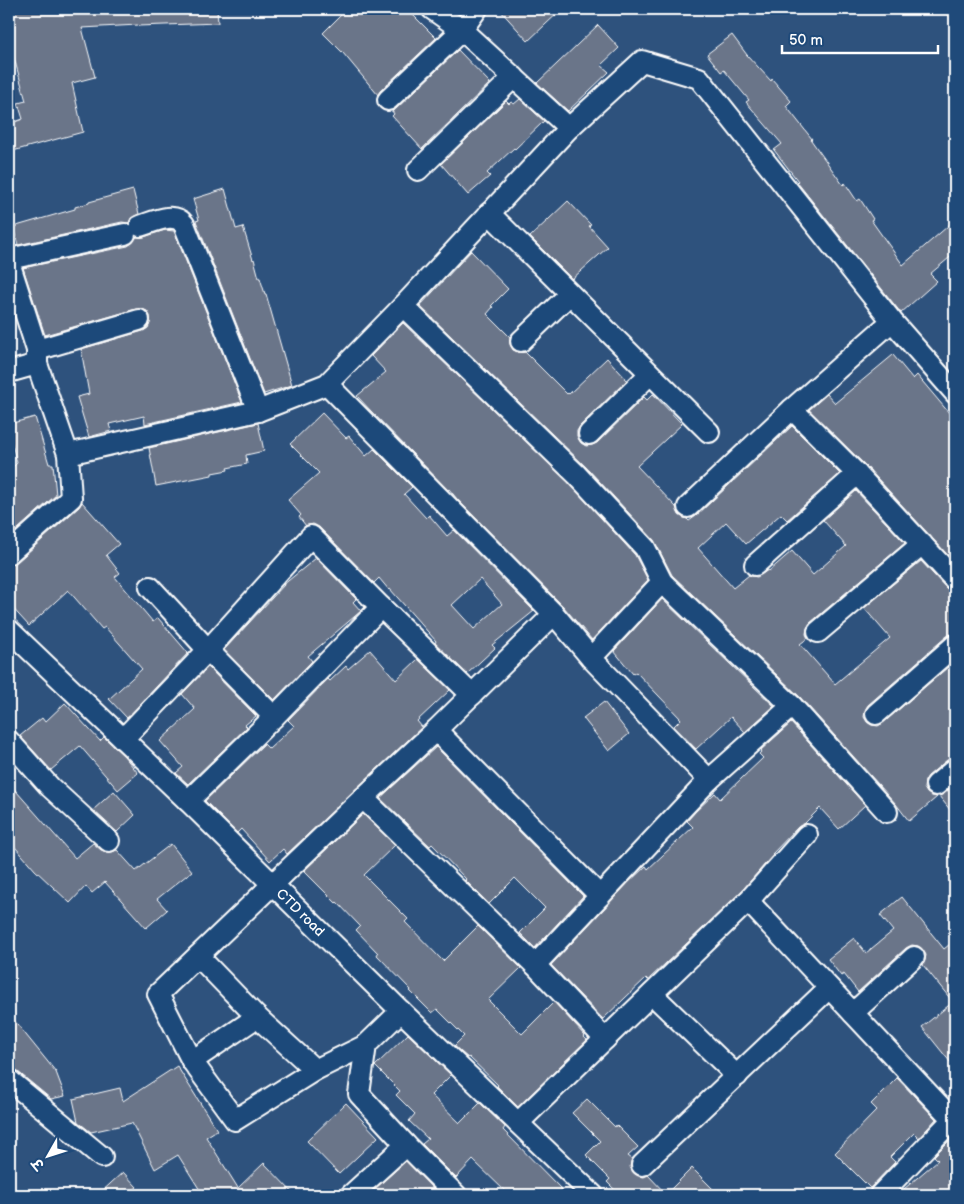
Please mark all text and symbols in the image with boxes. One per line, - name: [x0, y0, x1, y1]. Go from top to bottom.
- scale bar: [782, 22, 938, 54]
- text: 50 m: [789, 31, 823, 50]
- street label: CTD road: [273, 885, 328, 940]
- north arrow: [22, 1132, 72, 1182]
- text: उ: [28, 1154, 49, 1174]

